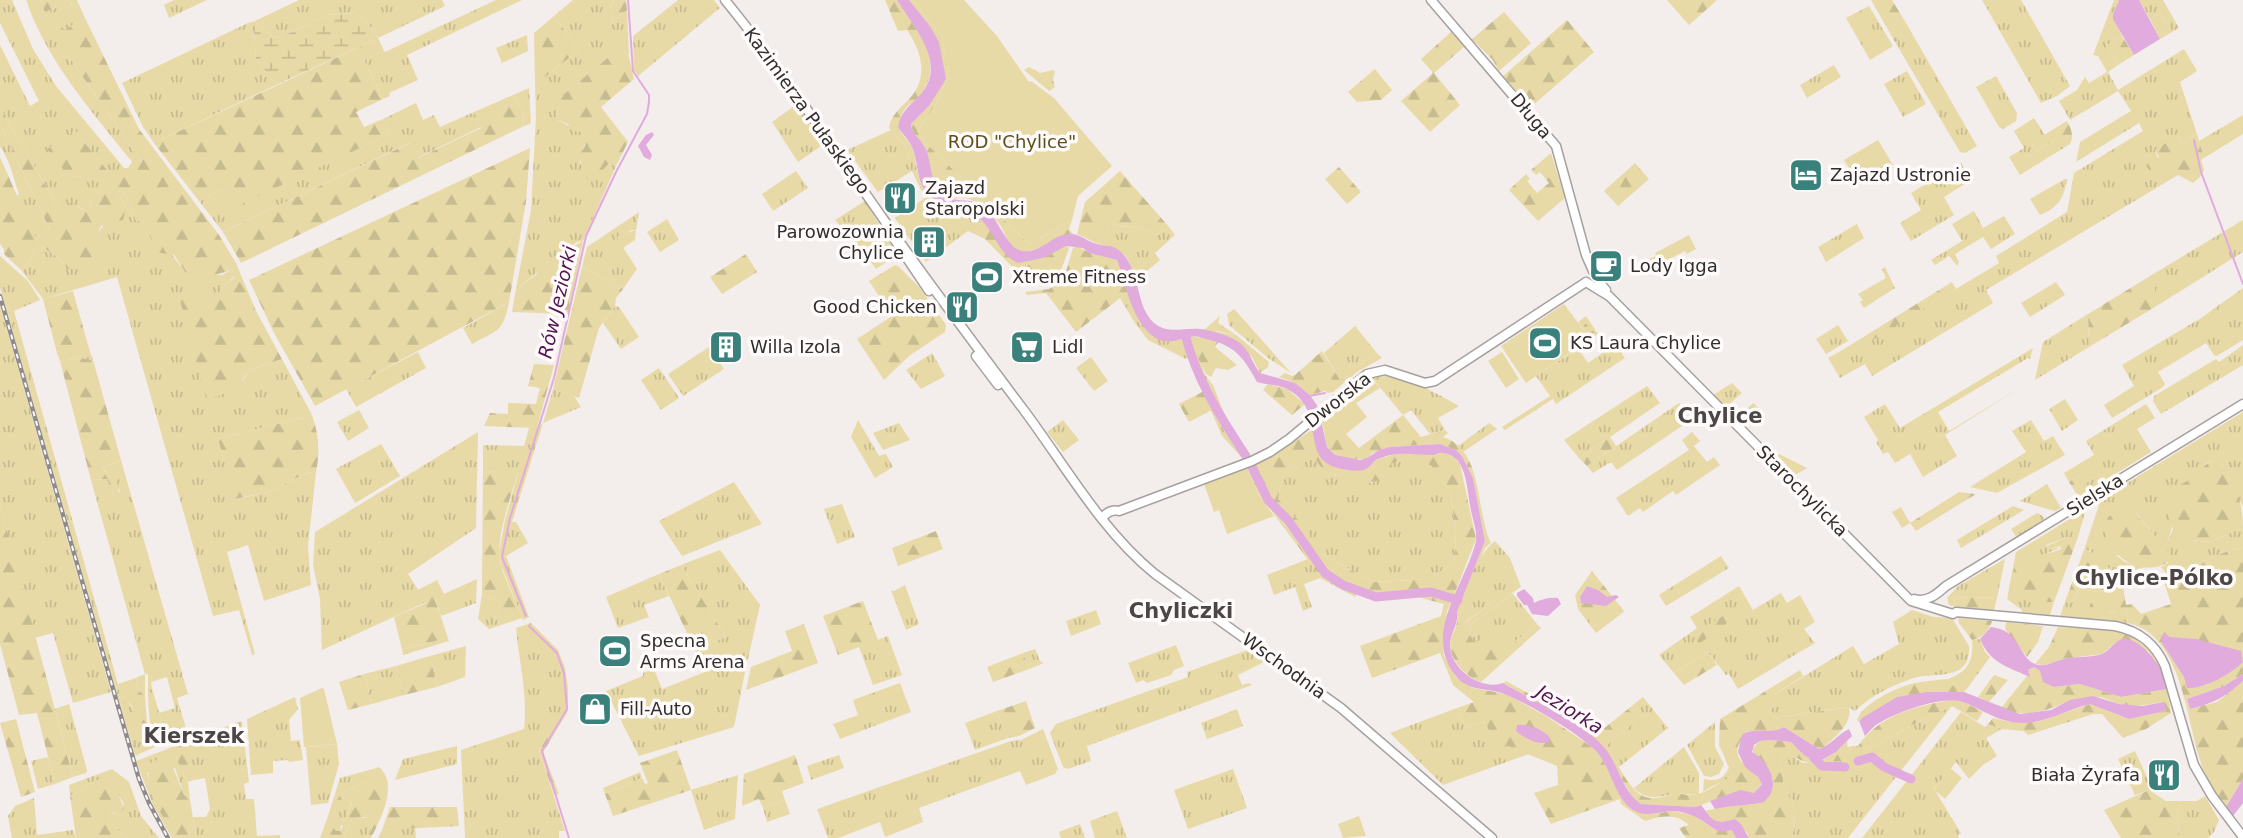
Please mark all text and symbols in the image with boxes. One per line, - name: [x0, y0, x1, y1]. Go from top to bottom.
- street label: Kazimierza Pułaskiego: [740, 23, 875, 198]
- street label: Długa: [1506, 89, 1556, 143]
- park label: ROD "Chylice": [948, 131, 1076, 152]
- hotel icon: Zajazd Ustronie: [1787, 156, 1825, 194]
- place label: Zajazd Ustronie: [1830, 164, 1971, 185]
- place label: Zajazd Staropolski: [925, 177, 1025, 219]
- restaurant icon: Zajazd Staropolski: [881, 179, 919, 217]
- place label: Parowozownia Chylice: [777, 221, 904, 263]
- building icon: Parowozownia Chylice: [910, 223, 948, 261]
- water label: Rów Jeziorki: [533, 243, 581, 360]
- cafe icon: Lody Igga: [1587, 247, 1625, 285]
- place label: Lody Igga: [1630, 255, 1718, 276]
- sports icon: Xtreme Fitness: [968, 258, 1006, 296]
- place label: Xtreme Fitness: [1012, 266, 1146, 287]
- restaurant icon: Good Chicken: [943, 288, 981, 326]
- place label: Good Chicken: [813, 296, 937, 317]
- sports icon: KS Laura Chylice: [1526, 324, 1564, 362]
- building icon: Willa Izola: [707, 328, 745, 366]
- supermarket icon: Lidl: [1008, 328, 1046, 366]
- place label: KS Laura Chylice: [1570, 332, 1721, 353]
- place label: Willa Izola: [750, 336, 841, 357]
- place label: Lidl: [1052, 336, 1083, 357]
- street label: Dworska: [1301, 367, 1375, 432]
- district label: Chylice: [1677, 404, 1763, 428]
- street label: Starochylicka: [1752, 441, 1852, 541]
- street label: Sielska: [2062, 469, 2127, 520]
- district label: Chylice-Pólko: [2075, 566, 2233, 590]
- district label: Chyliczki: [1129, 599, 1233, 623]
- street label: Wschodnia: [1238, 628, 1330, 703]
- place label: Specna Arms Arena: [640, 630, 745, 672]
- sports icon: Specna Arms Arena: [596, 632, 634, 670]
- water label: Jeziorka: [1529, 678, 1607, 738]
- shop icon: Fill-Auto: [576, 690, 614, 728]
- place label: Fill-Auto: [620, 698, 692, 719]
- district label: Kierszek: [143, 724, 246, 748]
- restaurant icon: Biała Żyrafa: [2145, 756, 2183, 794]
- place label: Biała Żyrafa: [2031, 764, 2140, 785]

